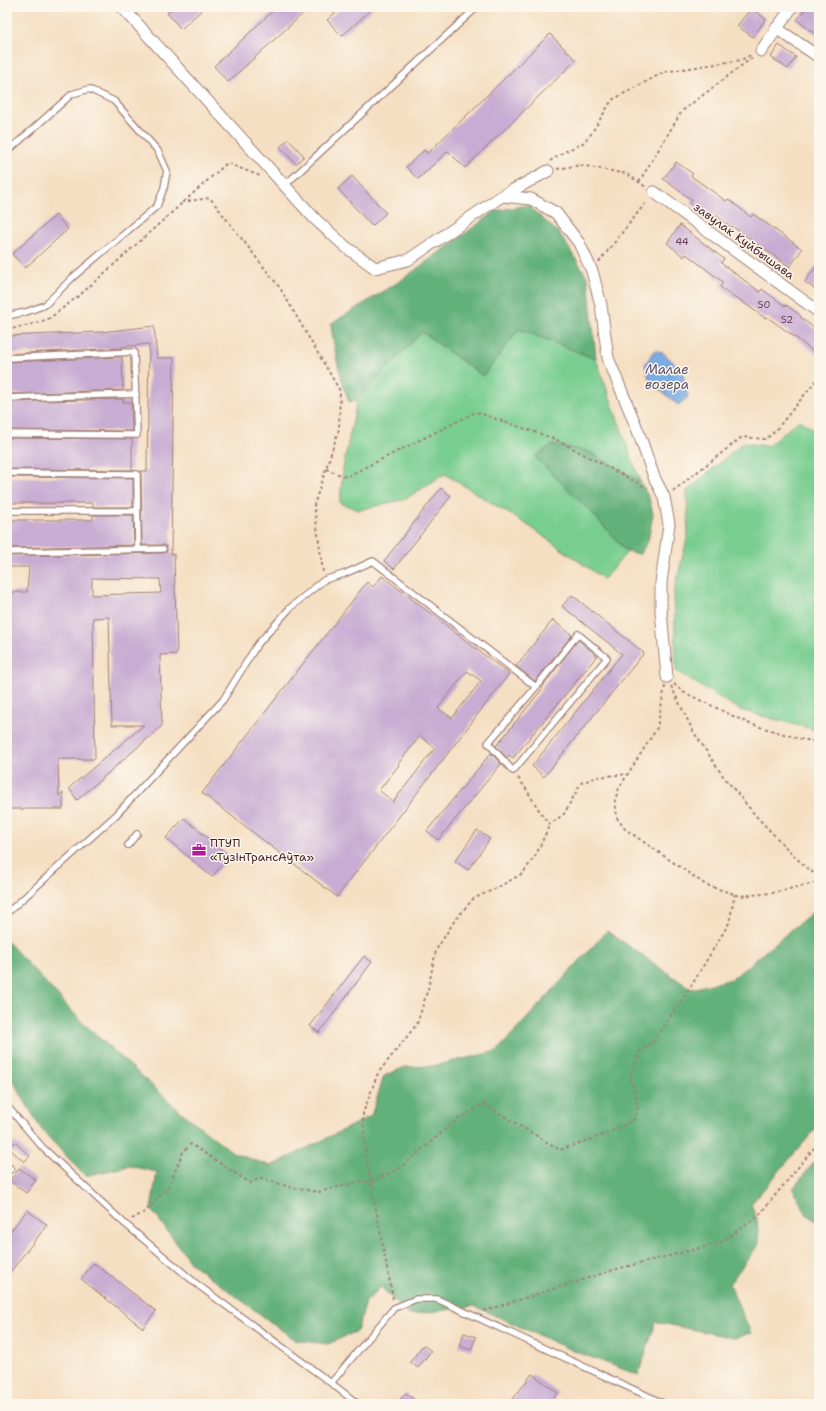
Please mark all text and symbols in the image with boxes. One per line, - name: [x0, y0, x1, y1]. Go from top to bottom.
- street label: завулак Куйбышава: [690, 199, 798, 283]
- house number: 44: [675, 235, 689, 248]
- house number: 50: [757, 298, 771, 311]
- house number: 52: [781, 313, 793, 326]
- water label: Малае возера: [645, 361, 689, 393]
- place label: ПТУП «ТузінТрансАўта»: [210, 835, 314, 865]
- office icon: ПТУП «ТузінТрансАўта»: [191, 842, 207, 858]

